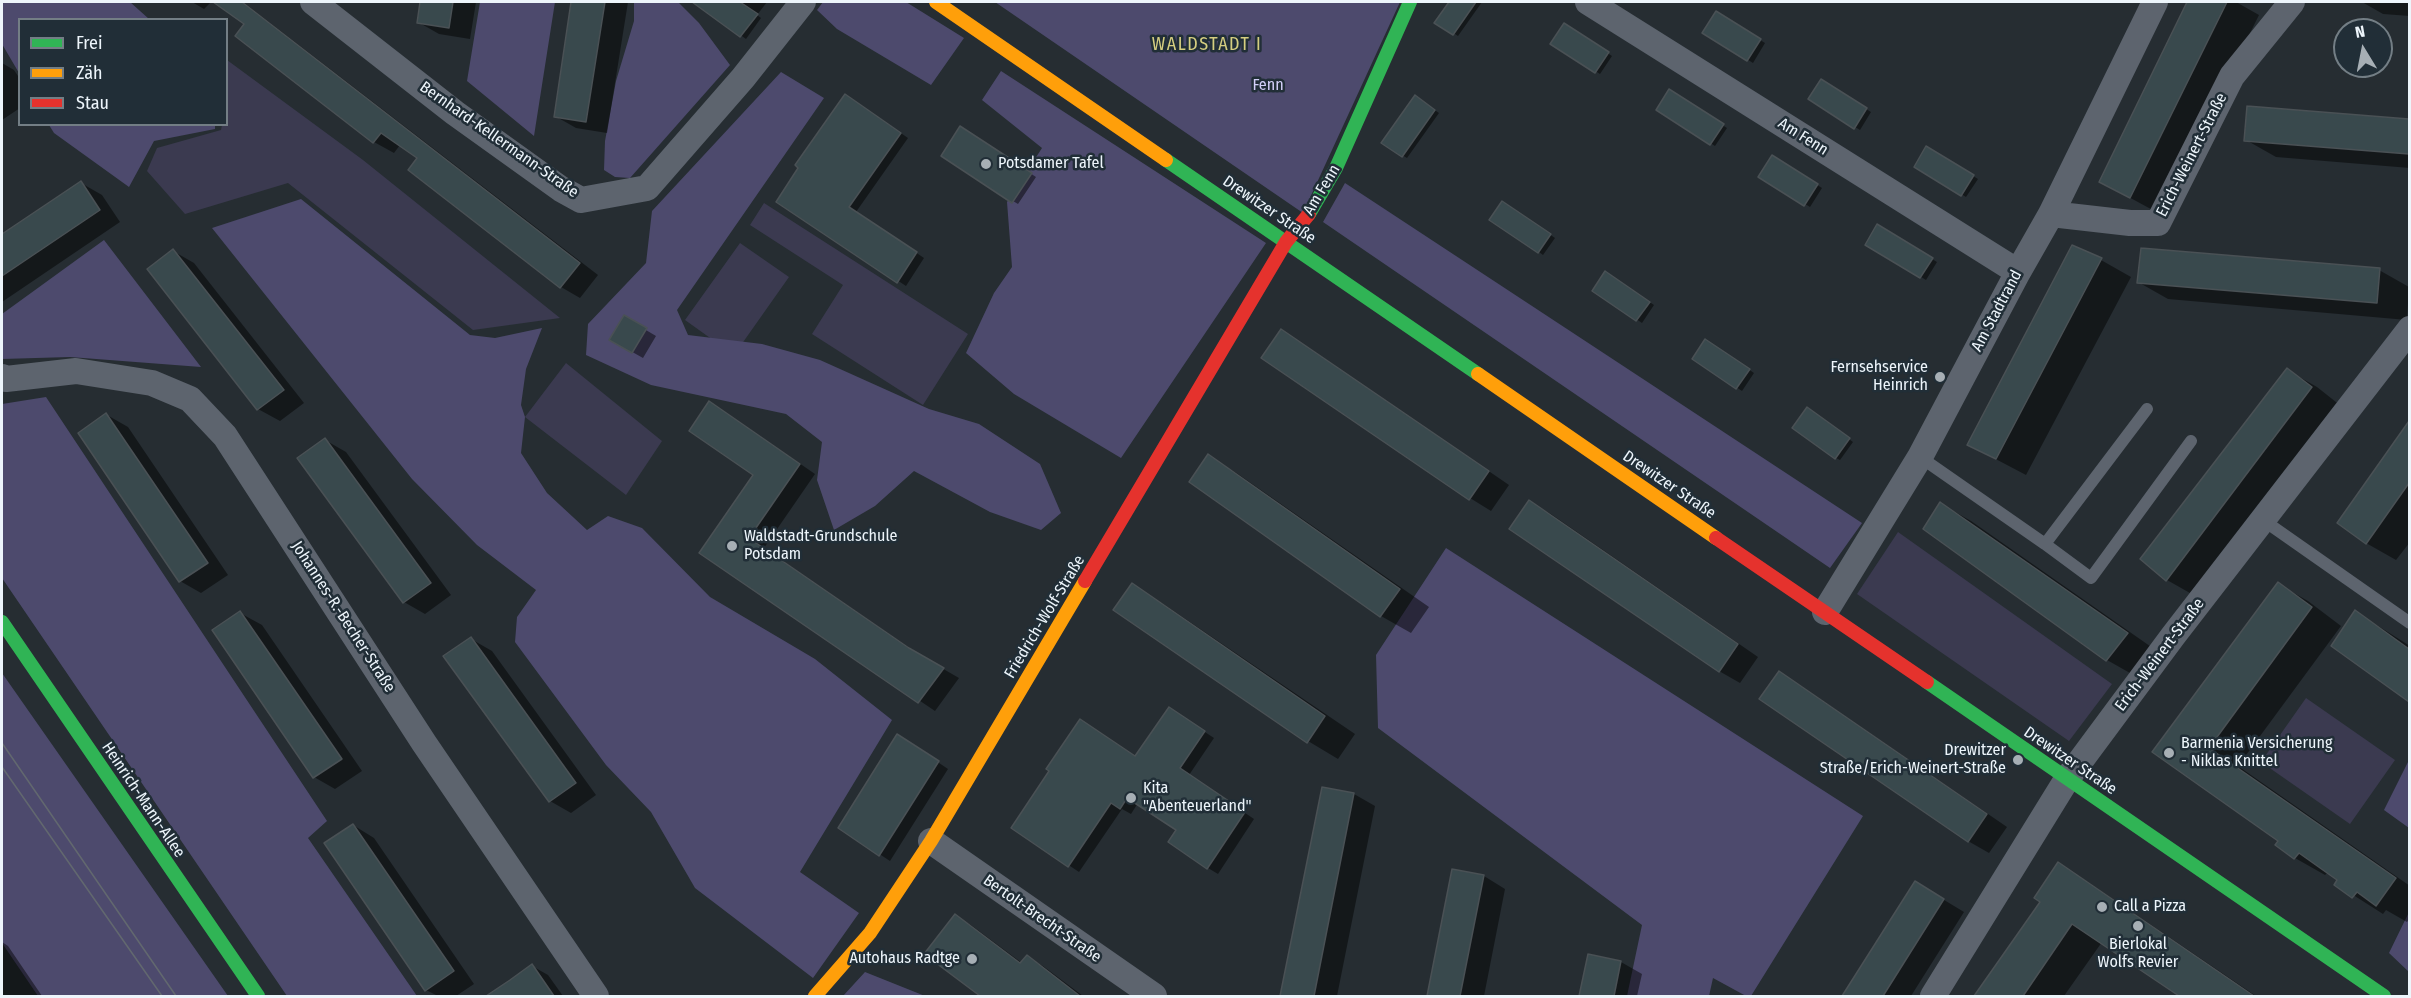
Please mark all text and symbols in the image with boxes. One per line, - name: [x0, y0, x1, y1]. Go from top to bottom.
- legend: [18, 18, 228, 126]
- north arrow: [2333, 18, 2393, 78]
- text: N: [2354, 22, 2367, 42]
- text: Frei: [76, 32, 102, 54]
- district label: WALDSTADT I: [1152, 34, 1262, 56]
- text: Zäh: [76, 62, 103, 84]
- park label: Fenn: [1252, 76, 1284, 96]
- street label: Bernhard-Kellermann-Straße: [416, 78, 582, 202]
- street label: Erich-Weinert-Straße: [2153, 90, 2231, 220]
- text: Stau: [76, 92, 109, 114]
- street label: Am Fenn: [1774, 114, 1832, 160]
- place label: Potsdamer Tafel: [998, 154, 1104, 174]
- marker: Potsdamer Tafel: [979, 157, 993, 171]
- street label: Am Fenn: [1299, 161, 1345, 219]
- street label: Drewitzer Straße: [1219, 172, 1319, 248]
- street label: Am Stadtrand: [1968, 267, 2026, 355]
- place label: Fernsehservice Heinrich: [1831, 358, 1928, 396]
- marker: Fernsehservice Heinrich: [1933, 370, 1947, 384]
- street label: Drewitzer Straße: [1619, 447, 1719, 523]
- place label: Waldstadt-Grundschule Potsdam: [744, 527, 897, 565]
- street label: Johannes-R.-Becher-Straße: [287, 538, 399, 696]
- marker: Waldstadt-Grundschule Potsdam: [725, 539, 739, 553]
- street label: Friedrich-Wolf-Straße: [1001, 552, 1089, 682]
- street label: Erich-Weinert-Straße: [2111, 595, 2209, 715]
- street label: Drewitzer Straße: [2020, 723, 2120, 799]
- place label: Barmenia Versicherung - Niklas Knittel: [2181, 734, 2332, 772]
- street label: Heinrich-Mann-Allee: [97, 739, 189, 861]
- place label: Drewitzer Straße/Erich-Weinert-Straße: [1820, 741, 2006, 779]
- marker: Barmenia Versicherung - Niklas Knittel: [2162, 746, 2176, 760]
- marker: Drewitzer Straße/Erich-Weinert-Straße: [2011, 753, 2025, 767]
- place label: Kita "Abenteuerland": [1143, 779, 1252, 817]
- marker: Kita "Abenteuerland": [1124, 791, 1138, 805]
- street label: Bertolt-Brecht-Straße: [979, 871, 1105, 967]
- place label: Call a Pizza: [2114, 897, 2186, 917]
- marker: Call a Pizza: [2095, 900, 2109, 914]
- marker: Bierlokal Wolfs Revier: [2131, 919, 2145, 933]
- place label: Bierlokal Wolfs Revier: [2098, 935, 2178, 973]
- place label: Autohaus Radtge: [849, 949, 960, 969]
- marker: Autohaus Radtge: [965, 952, 979, 966]

